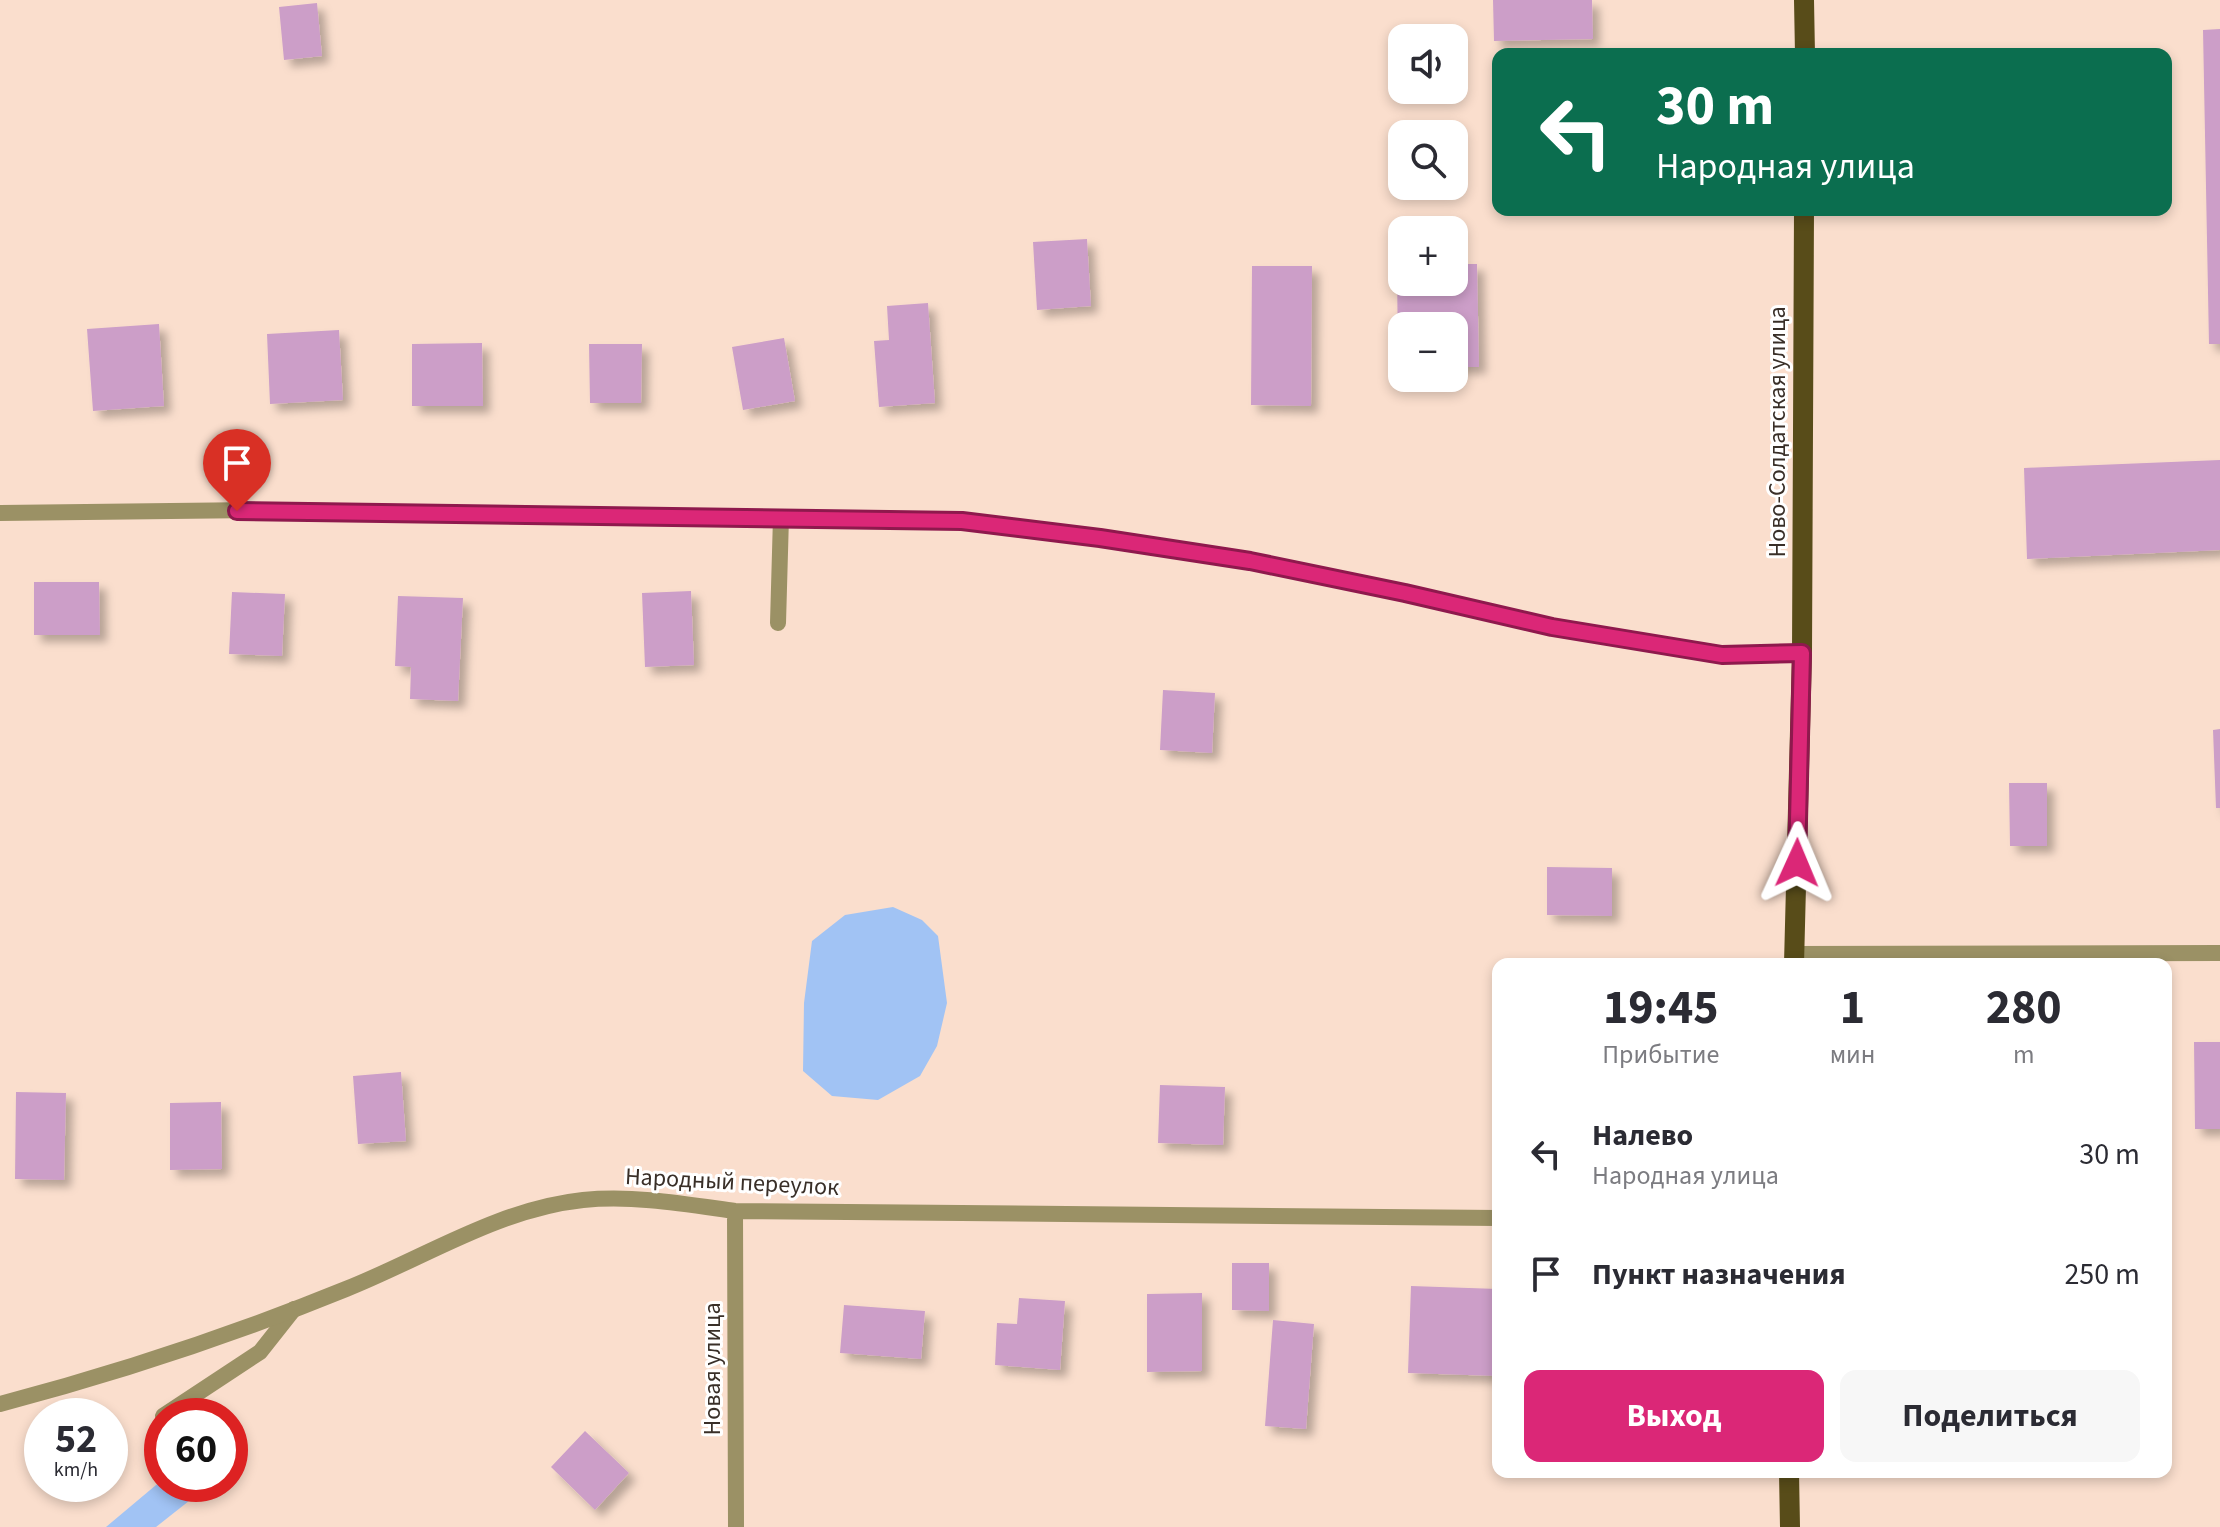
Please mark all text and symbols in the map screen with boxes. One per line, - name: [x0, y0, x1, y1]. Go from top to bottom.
- map controls: [1388, 24, 1468, 392]
- button: sound: [1388, 24, 1468, 104]
- text: 30 m: [1656, 67, 1774, 146]
- icon: left: [1524, 80, 1628, 184]
- button: search: [1388, 120, 1468, 200]
- text: Народная улица: [1656, 141, 1915, 192]
- button: +: [1388, 216, 1468, 296]
- street label: Ново-Солдатская улица: [1760, 306, 1795, 558]
- button: −: [1388, 312, 1468, 392]
- pin: [203, 429, 271, 511]
- icon: arrive: [215, 441, 259, 485]
- position arrow: [1755, 821, 1839, 905]
- text: 19:45: [1603, 974, 1719, 1042]
- text: 1: [1840, 974, 1865, 1042]
- text: 280: [1986, 974, 2062, 1042]
- text: Прибытие: [1602, 1036, 1719, 1073]
- text: мин: [1830, 1036, 1875, 1073]
- text: m: [2013, 1036, 2034, 1073]
- text: Налево: [1592, 1114, 1693, 1157]
- icon: left: [1524, 1132, 1568, 1176]
- text: 30 m: [2079, 1133, 2140, 1176]
- text: Народная улица: [1592, 1157, 1779, 1194]
- street label: Народный переулок: [624, 1159, 840, 1205]
- icon: arrive: [1524, 1252, 1568, 1296]
- text: Пункт назначения: [1592, 1253, 1846, 1296]
- text: 250 m: [2064, 1253, 2140, 1296]
- street label: Новая улица: [695, 1302, 730, 1436]
- button: Выход: [1524, 1370, 1824, 1462]
- button: Поделиться: [1840, 1370, 2140, 1462]
- speed limit sign: 60: [144, 1398, 248, 1502]
- text: 52: [55, 1411, 97, 1468]
- text: km/h: [54, 1456, 98, 1484]

